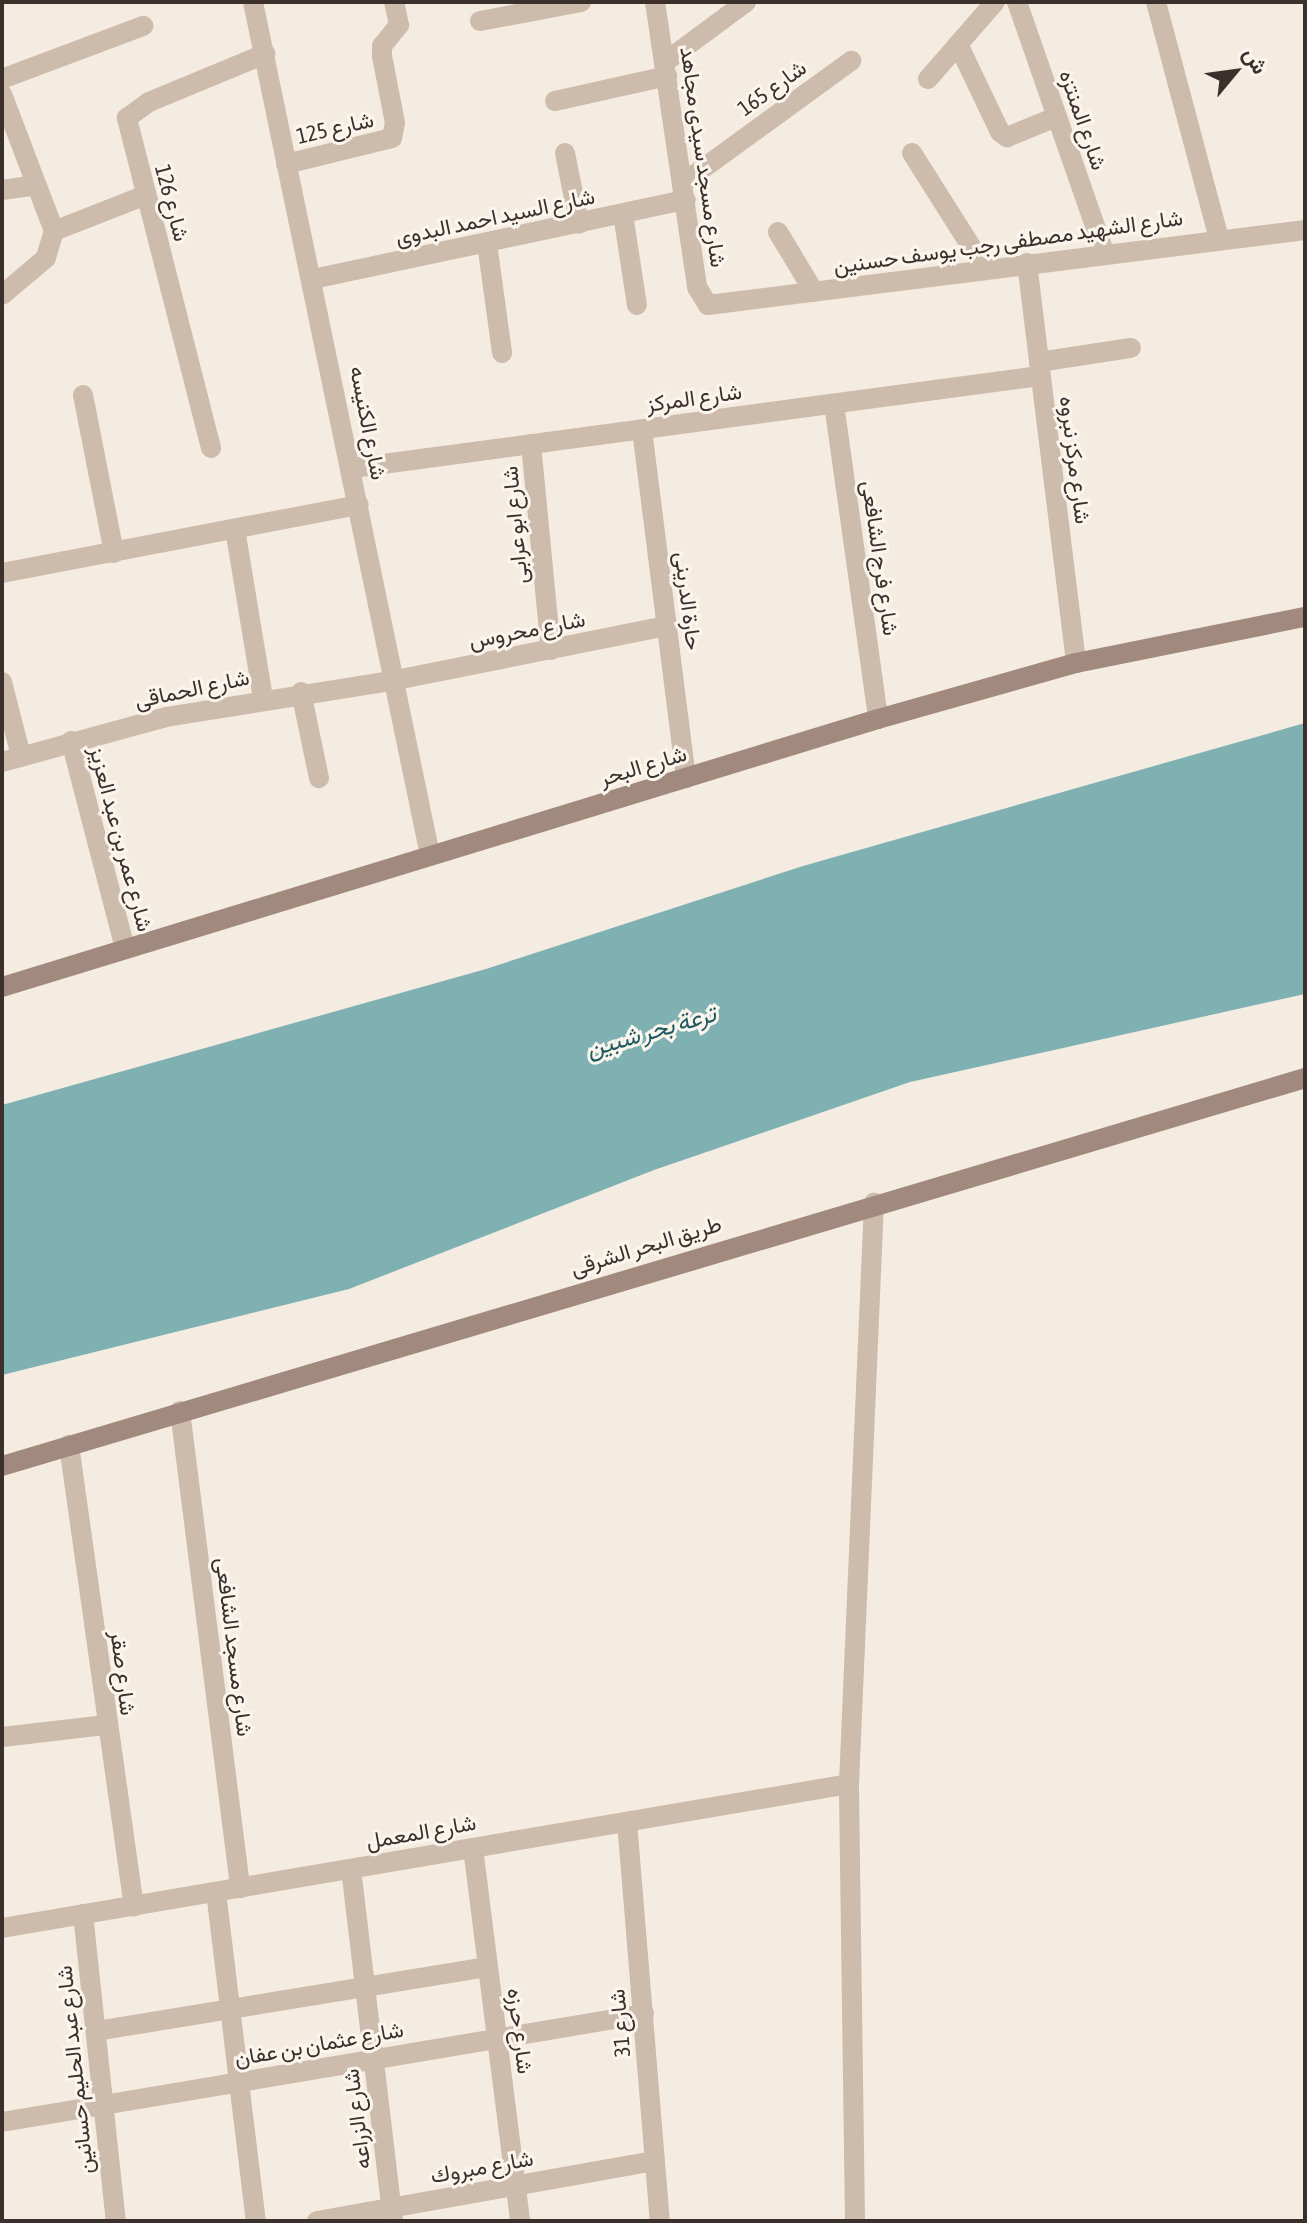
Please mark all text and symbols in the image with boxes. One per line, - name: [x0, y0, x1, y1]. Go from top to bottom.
- north arrow: [1195, 32, 1275, 112]
- text: ش: [1238, 43, 1274, 78]
- street label: شارع مسجد سيدى مجاهد: [674, 45, 732, 269]
- street label: شارع 165: [733, 54, 811, 122]
- street label: شارع المنتزه: [1054, 66, 1112, 174]
- street label: شارع 125: [294, 106, 376, 150]
- street label: شارع 126: [149, 162, 195, 244]
- street label: شارع السيد احمد البدوى: [393, 183, 597, 251]
- street label: شارع الشهيد مصطفى رجب يوسف حسنين: [832, 204, 1184, 280]
- street label: شارع الكنيسه: [344, 364, 392, 482]
- street label: شارع المركز: [645, 378, 743, 418]
- street label: شارع مركز نبروه: [1054, 394, 1096, 526]
- street label: شارع ابو عرابى: [497, 465, 533, 585]
- street label: شارع فرج الشافعى: [856, 479, 904, 637]
- street label: حارة الدرينى: [669, 550, 707, 652]
- street label: شارع محروس: [467, 606, 587, 654]
- street label: شارع الحماقى: [132, 664, 252, 714]
- street label: شارع البحر: [596, 740, 690, 792]
- street label: شارع عمر بن عبد العزيز: [84, 743, 158, 935]
- water label: ترعة بحر شبين: [583, 999, 719, 1063]
- street label: طريق البحر الشرقى: [567, 1210, 725, 1282]
- street label: شارع مسجد الشافعى: [210, 1556, 258, 1738]
- street label: شارع صقر: [105, 1629, 141, 1717]
- street label: شارع المعمل: [364, 1809, 478, 1855]
- street label: شارع عبد الحليم حسانين: [51, 1965, 99, 2175]
- street label: شارع حرزه: [502, 1987, 538, 2075]
- street label: شارع 31: [604, 1988, 636, 2058]
- street label: شارع عثمان بن عفان: [232, 2016, 406, 2072]
- street label: شارع الزراعه: [338, 2067, 376, 2171]
- street label: شارع مبروك: [429, 2145, 535, 2189]

